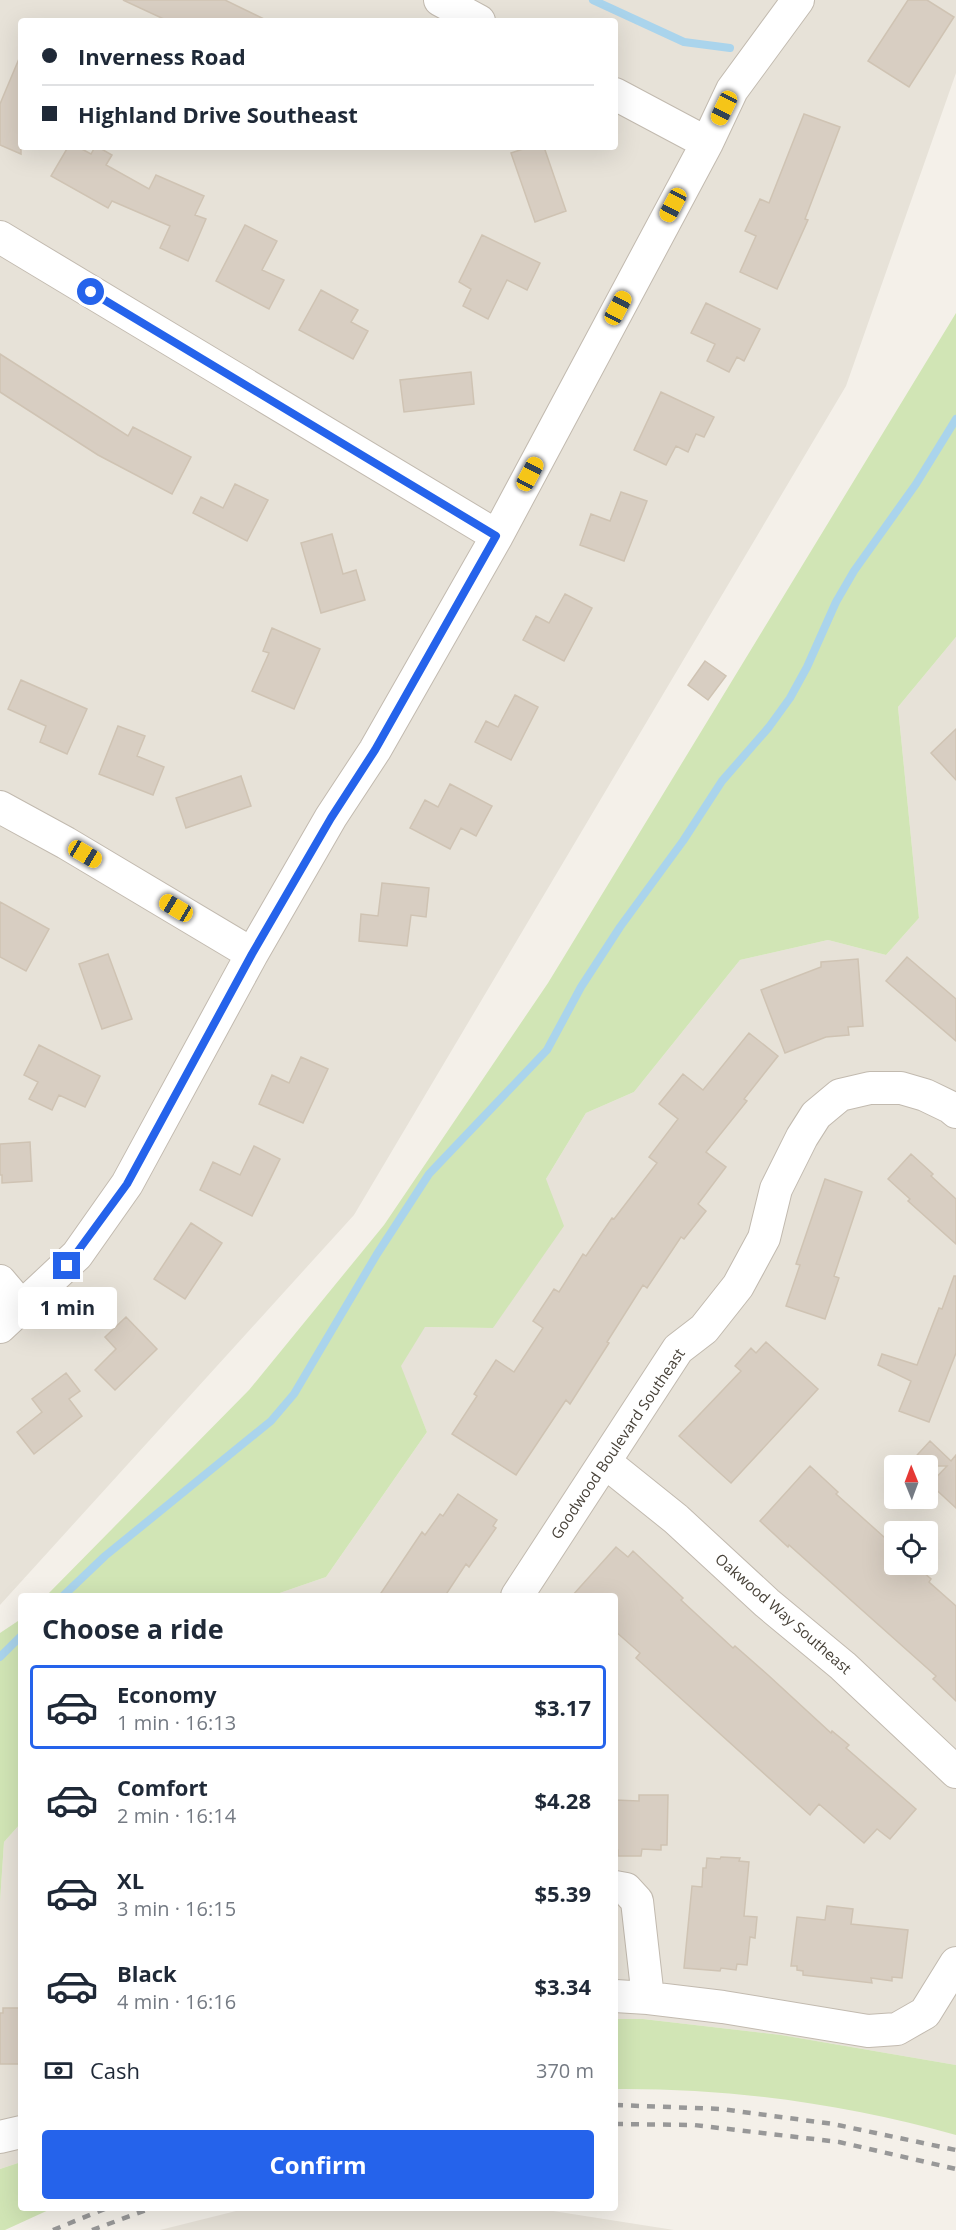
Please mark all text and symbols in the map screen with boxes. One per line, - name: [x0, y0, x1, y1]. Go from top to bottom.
- text: Inverness Road: [78, 41, 246, 71]
- car: [708, 88, 740, 128]
- text: Highland Drive Southeast: [78, 99, 358, 129]
- car: [657, 185, 689, 225]
- route start: [77, 278, 104, 305]
- car: [602, 288, 634, 328]
- car: [514, 454, 546, 494]
- car: [65, 837, 105, 871]
- car: [156, 891, 196, 925]
- route end: [53, 1252, 80, 1279]
- callout: 1 min: [17, 1287, 116, 1329]
- text: 1 min: [40, 1294, 95, 1321]
- street label: Goodwood Boulevard Southeast: [546, 1344, 689, 1543]
- north arrow: [884, 1455, 938, 1509]
- map controls: [884, 1455, 938, 1575]
- button: locate: [884, 1521, 938, 1575]
- street label: Oakwood Way Southeast: [711, 1548, 856, 1678]
- text: Choose a ride: [42, 1610, 224, 1647]
- text: Economy: [117, 1679, 216, 1709]
- icon: car: [45, 1680, 99, 1734]
- text: $3.17: [534, 1692, 591, 1722]
- text: 1 min · 16:13: [117, 1709, 236, 1736]
- text: Comfort: [117, 1772, 208, 1802]
- icon: car: [45, 1773, 99, 1827]
- text: $4.28: [534, 1785, 591, 1815]
- text: 2 min · 16:14: [117, 1802, 236, 1829]
- text: XL: [117, 1865, 144, 1895]
- icon: car: [45, 1866, 99, 1920]
- text: $5.39: [534, 1878, 591, 1908]
- text: 3 min · 16:15: [117, 1895, 236, 1922]
- text: Black: [117, 1958, 177, 1988]
- icon: car: [45, 1959, 99, 2013]
- text: $3.34: [534, 1971, 591, 2001]
- text: 4 min · 16:16: [117, 1988, 236, 2015]
- icon: cash: [42, 2054, 75, 2087]
- text: Cash: [90, 2055, 140, 2085]
- text: 370 m: [536, 2057, 594, 2084]
- button: Confirm: [42, 2130, 594, 2199]

